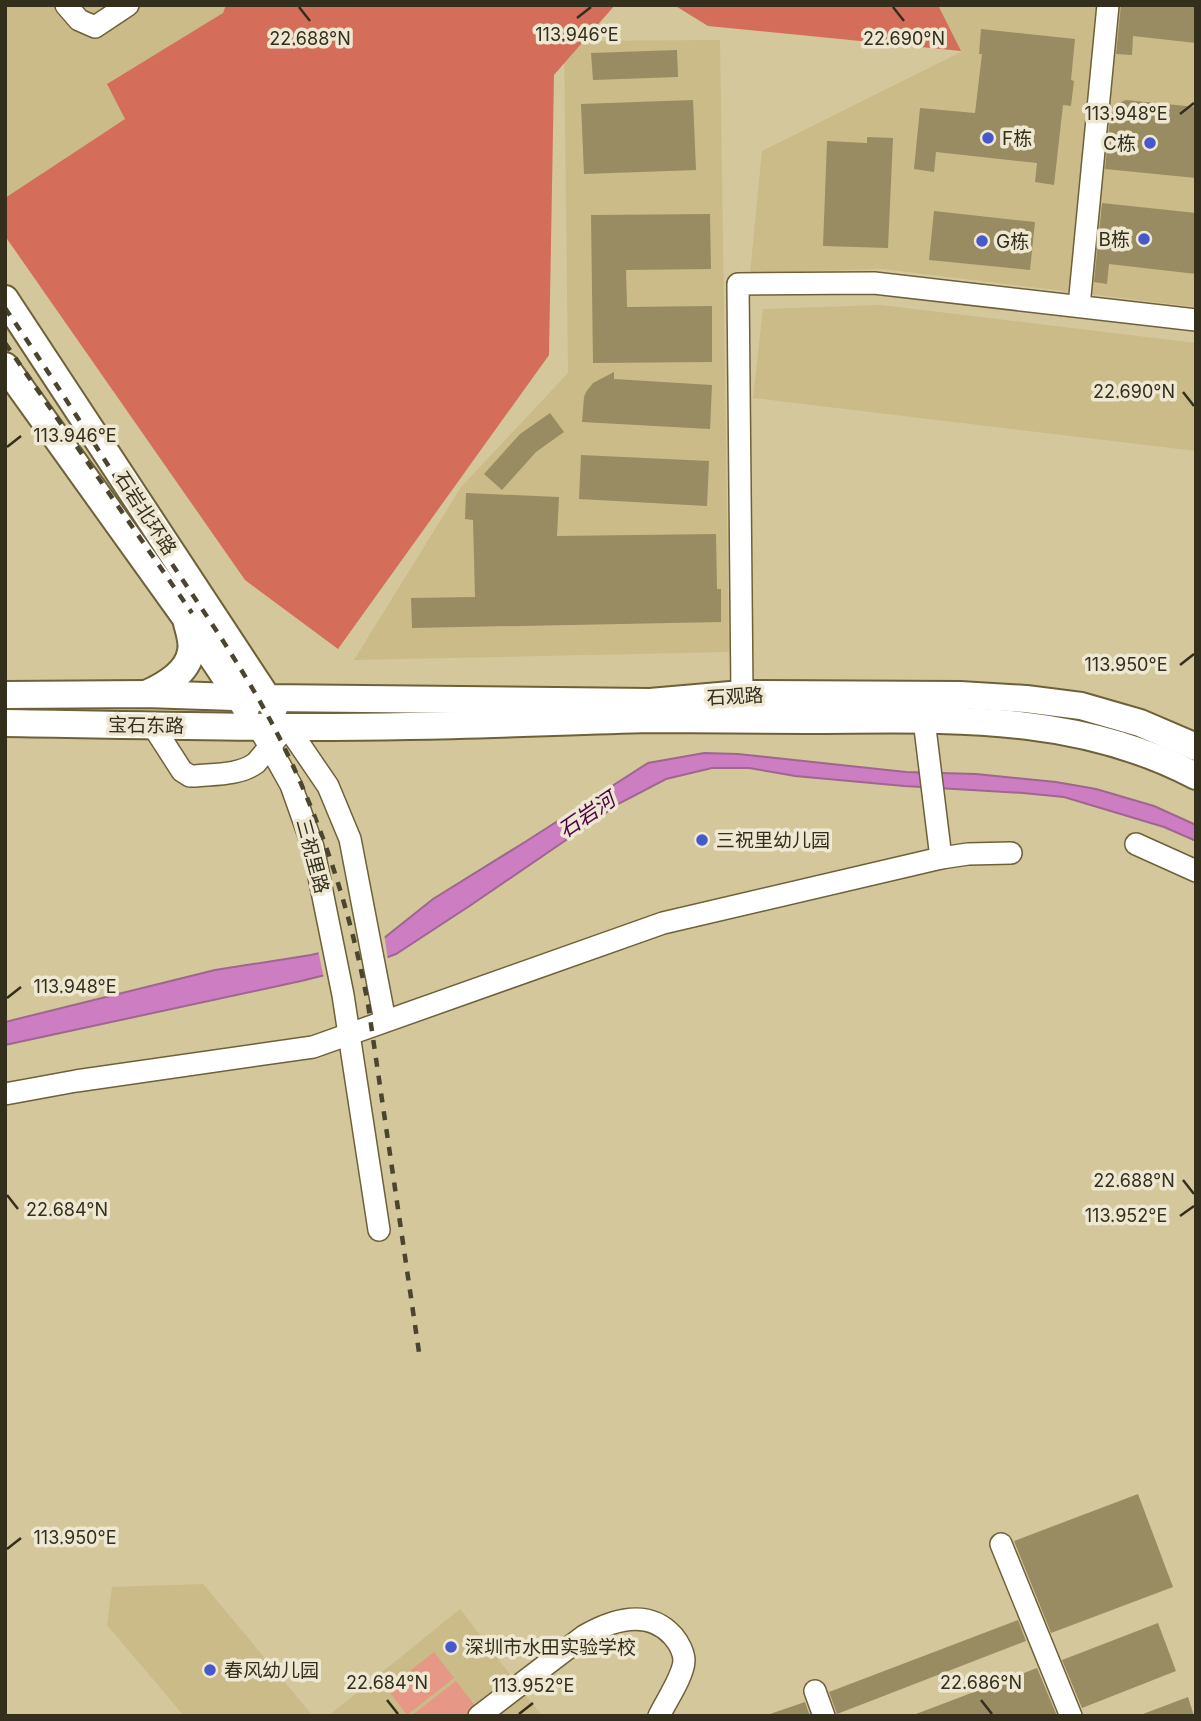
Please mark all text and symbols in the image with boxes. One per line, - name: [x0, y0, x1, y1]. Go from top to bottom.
- text: 113.946°E: [535, 24, 619, 45]
- text: 22.688°N: [269, 28, 351, 49]
- text: 22.690°N: [863, 28, 945, 49]
- text: 113.948°E: [1084, 103, 1168, 124]
- place label: F栋: [1002, 127, 1032, 150]
- marker: F栋: [980, 130, 996, 146]
- place label: C栋: [1103, 132, 1136, 155]
- marker: C栋: [1142, 135, 1158, 151]
- place label: B栋: [1099, 228, 1130, 251]
- place label: G栋: [996, 230, 1029, 253]
- marker: B栋: [1136, 231, 1152, 247]
- marker: G栋: [974, 233, 990, 249]
- text: 22.690°N: [1093, 381, 1175, 402]
- text: 113.946°E: [33, 425, 117, 446]
- street label: 石岩北环路: [110, 467, 181, 559]
- text: 113.950°E: [1085, 654, 1167, 675]
- street label: 石观路: [706, 684, 764, 709]
- street label: 宝石东路: [108, 713, 184, 738]
- water label: 石岩河: [554, 784, 623, 843]
- street label: 三祝里路: [292, 816, 333, 896]
- place label: 三祝里幼儿园: [716, 829, 830, 852]
- marker: 三祝里幼儿园: [694, 832, 710, 848]
- text: 113.948°E: [33, 976, 117, 997]
- text: 22.688°N: [1093, 1170, 1175, 1191]
- text: 22.684°N: [26, 1199, 108, 1220]
- text: 113.952°E: [1085, 1205, 1167, 1226]
- text: 113.950°E: [34, 1527, 116, 1548]
- place label: 深圳市水田实验学校: [465, 1636, 636, 1659]
- marker: 深圳市水田实验学校: [443, 1639, 459, 1655]
- place label: 春风幼儿园: [224, 1659, 319, 1682]
- marker: 春风幼儿园: [202, 1662, 218, 1678]
- text: 22.684°N: [346, 1672, 428, 1693]
- text: 22.686°N: [940, 1672, 1022, 1693]
- text: 113.952°E: [492, 1675, 574, 1696]

